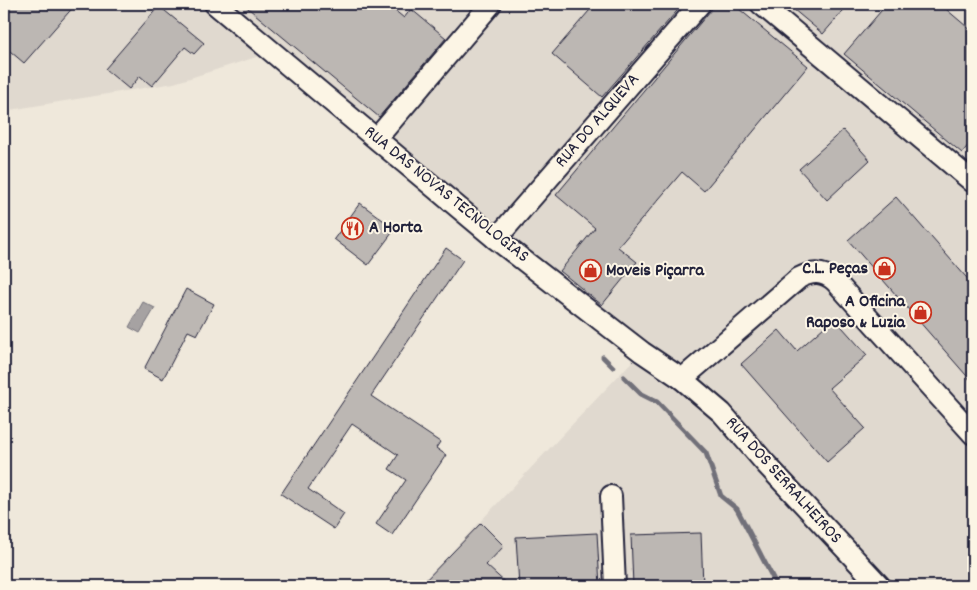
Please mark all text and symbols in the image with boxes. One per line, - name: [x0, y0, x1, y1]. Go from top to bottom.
- street label: RUA DO ALQUEVA: [550, 68, 646, 174]
- street label: RUA DAS NOVAS TECNOLOGIAS: [358, 120, 534, 270]
- restaurant icon: A Horta: [341, 216, 365, 240]
- place label: A Horta: [369, 216, 422, 241]
- place label: C.L. Peças: [802, 257, 868, 282]
- shop icon: C.L. Peças: [872, 257, 896, 281]
- shop icon: Moveis Piçarra: [578, 259, 602, 283]
- place label: Moveis Piçarra: [606, 259, 704, 284]
- place label: A Oficina Raposo & Luzia: [806, 290, 906, 336]
- shop icon: A Oficina Raposo & Luzia: [909, 300, 933, 324]
- street label: RUA DOS SERRALHEIROS: [719, 412, 847, 550]

